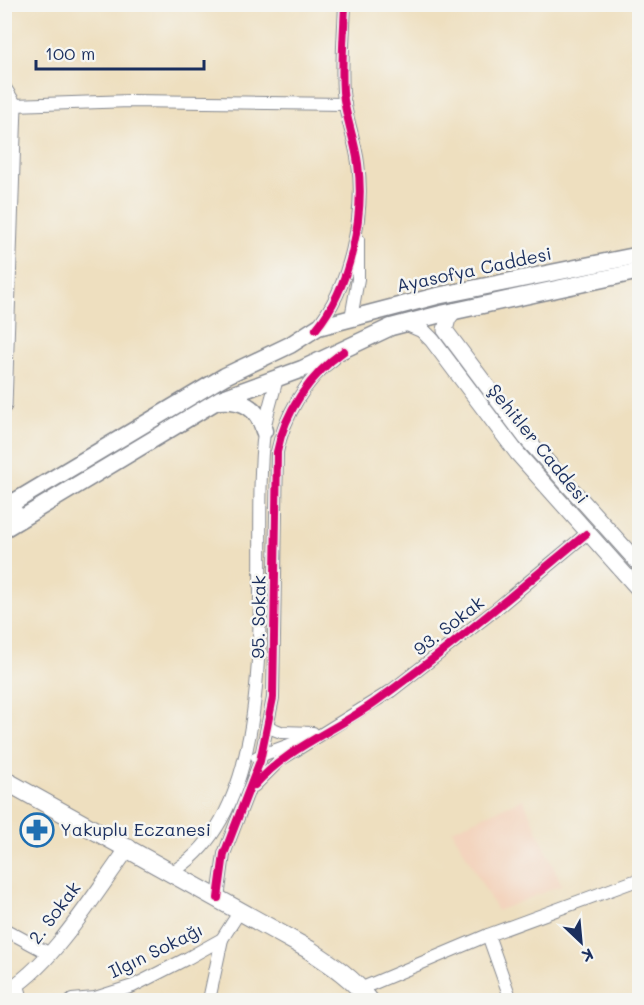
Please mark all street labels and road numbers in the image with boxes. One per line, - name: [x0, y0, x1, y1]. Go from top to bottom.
- street label: Ayasofya Caddesi: [394, 241, 554, 297]
- street label: Şehitler Caddesi: [483, 378, 595, 508]
- street label: 95. Sokak: [245, 575, 271, 659]
- street label: 93. Sokak: [408, 590, 489, 660]
- street label: 2. Sokak: [23, 876, 86, 948]
- street label: Ilgın Sokağı: [105, 917, 207, 983]

